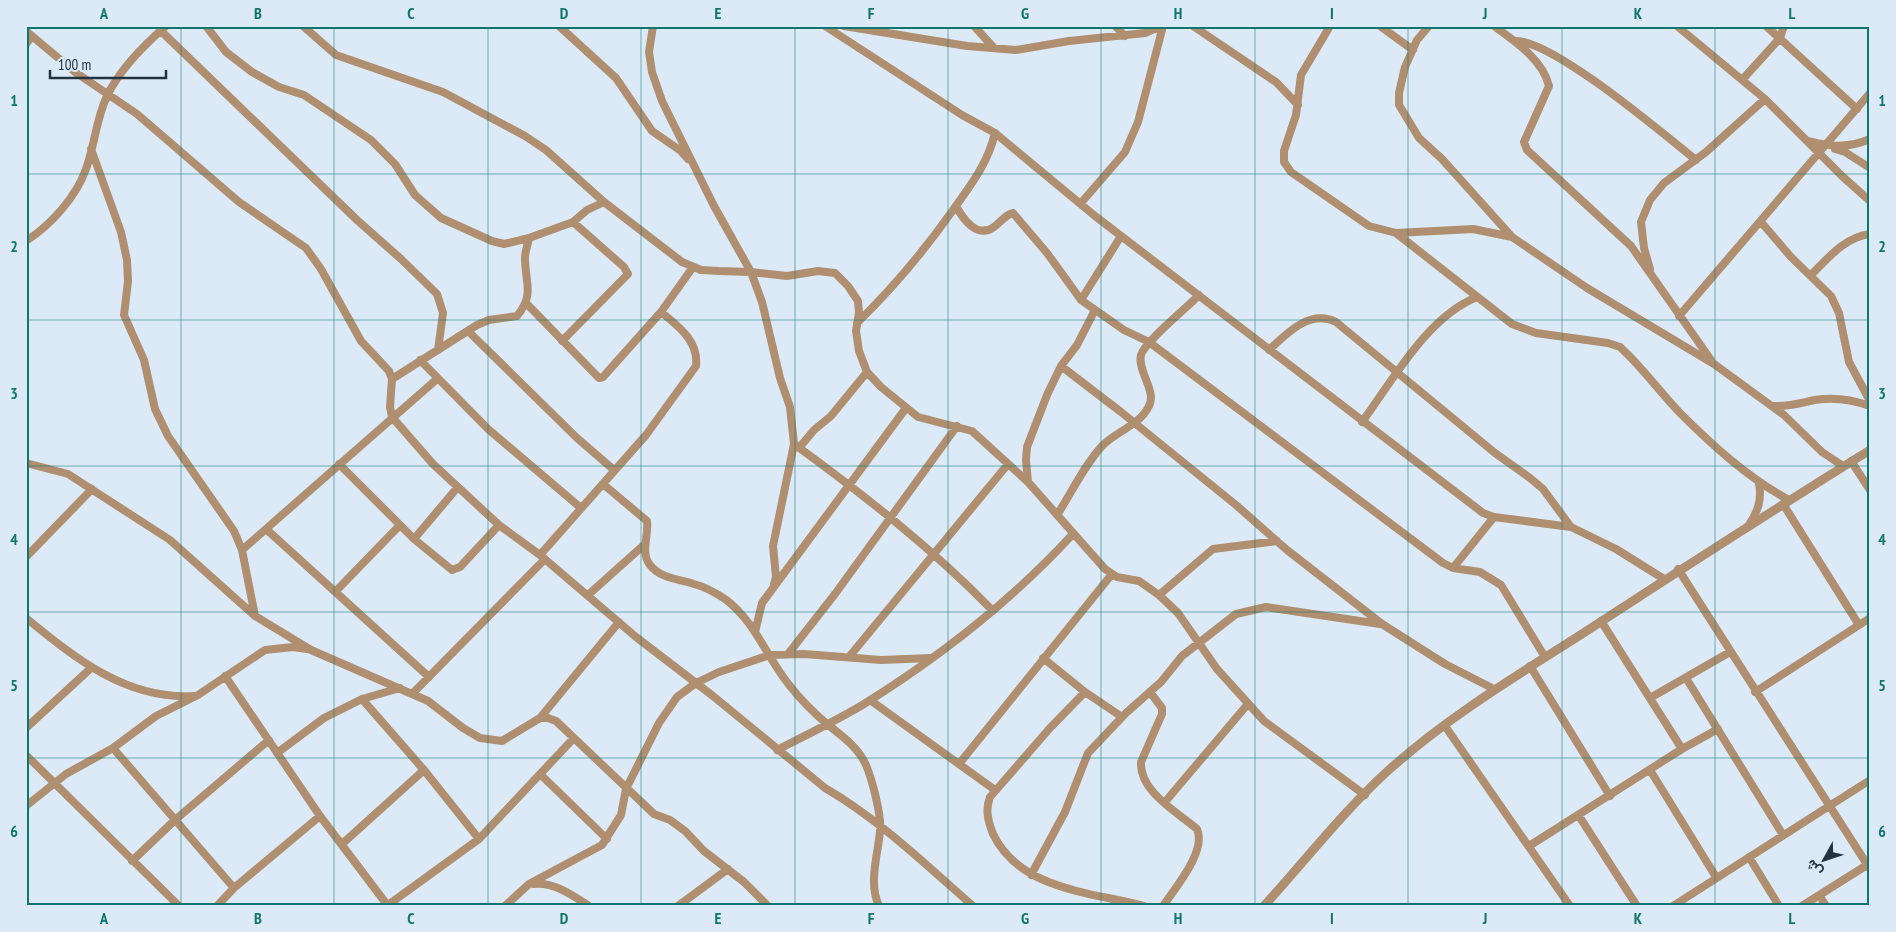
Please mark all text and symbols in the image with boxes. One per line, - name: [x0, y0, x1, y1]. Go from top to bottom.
- text: A: [99, 3, 109, 23]
- text: B: [254, 3, 262, 23]
- text: C: [407, 3, 415, 23]
- text: D: [560, 3, 569, 23]
- text: E: [715, 3, 722, 23]
- text: F: [868, 3, 875, 23]
- text: G: [1021, 3, 1029, 23]
- text: H: [1174, 3, 1182, 23]
- text: I: [1330, 3, 1334, 23]
- text: J: [1482, 3, 1487, 23]
- text: K: [1634, 3, 1643, 23]
- text: L: [1789, 3, 1796, 23]
- scale bar: [50, 48, 166, 80]
- text: 100 m: [58, 55, 91, 74]
- text: 1: [10, 90, 18, 110]
- text: 1: [1878, 90, 1886, 110]
- text: 2: [10, 236, 18, 256]
- text: 2: [1878, 236, 1886, 256]
- text: 3: [10, 383, 18, 403]
- text: 3: [1878, 383, 1886, 403]
- text: 4: [10, 529, 18, 549]
- text: 4: [1878, 529, 1886, 549]
- text: 5: [10, 675, 18, 695]
- text: 5: [1878, 675, 1886, 695]
- text: 6: [10, 821, 18, 841]
- text: 6: [1878, 821, 1886, 841]
- north arrow: [1798, 834, 1848, 884]
- text: ش: [1802, 856, 1826, 881]
- text: A: [99, 908, 109, 928]
- text: B: [254, 908, 262, 928]
- text: C: [407, 908, 415, 928]
- text: D: [560, 908, 569, 928]
- text: E: [715, 908, 722, 928]
- text: F: [868, 908, 875, 928]
- text: G: [1021, 908, 1029, 928]
- text: H: [1174, 908, 1182, 928]
- text: I: [1330, 908, 1334, 928]
- text: J: [1482, 908, 1487, 928]
- text: K: [1634, 908, 1643, 928]
- text: L: [1789, 908, 1796, 928]

